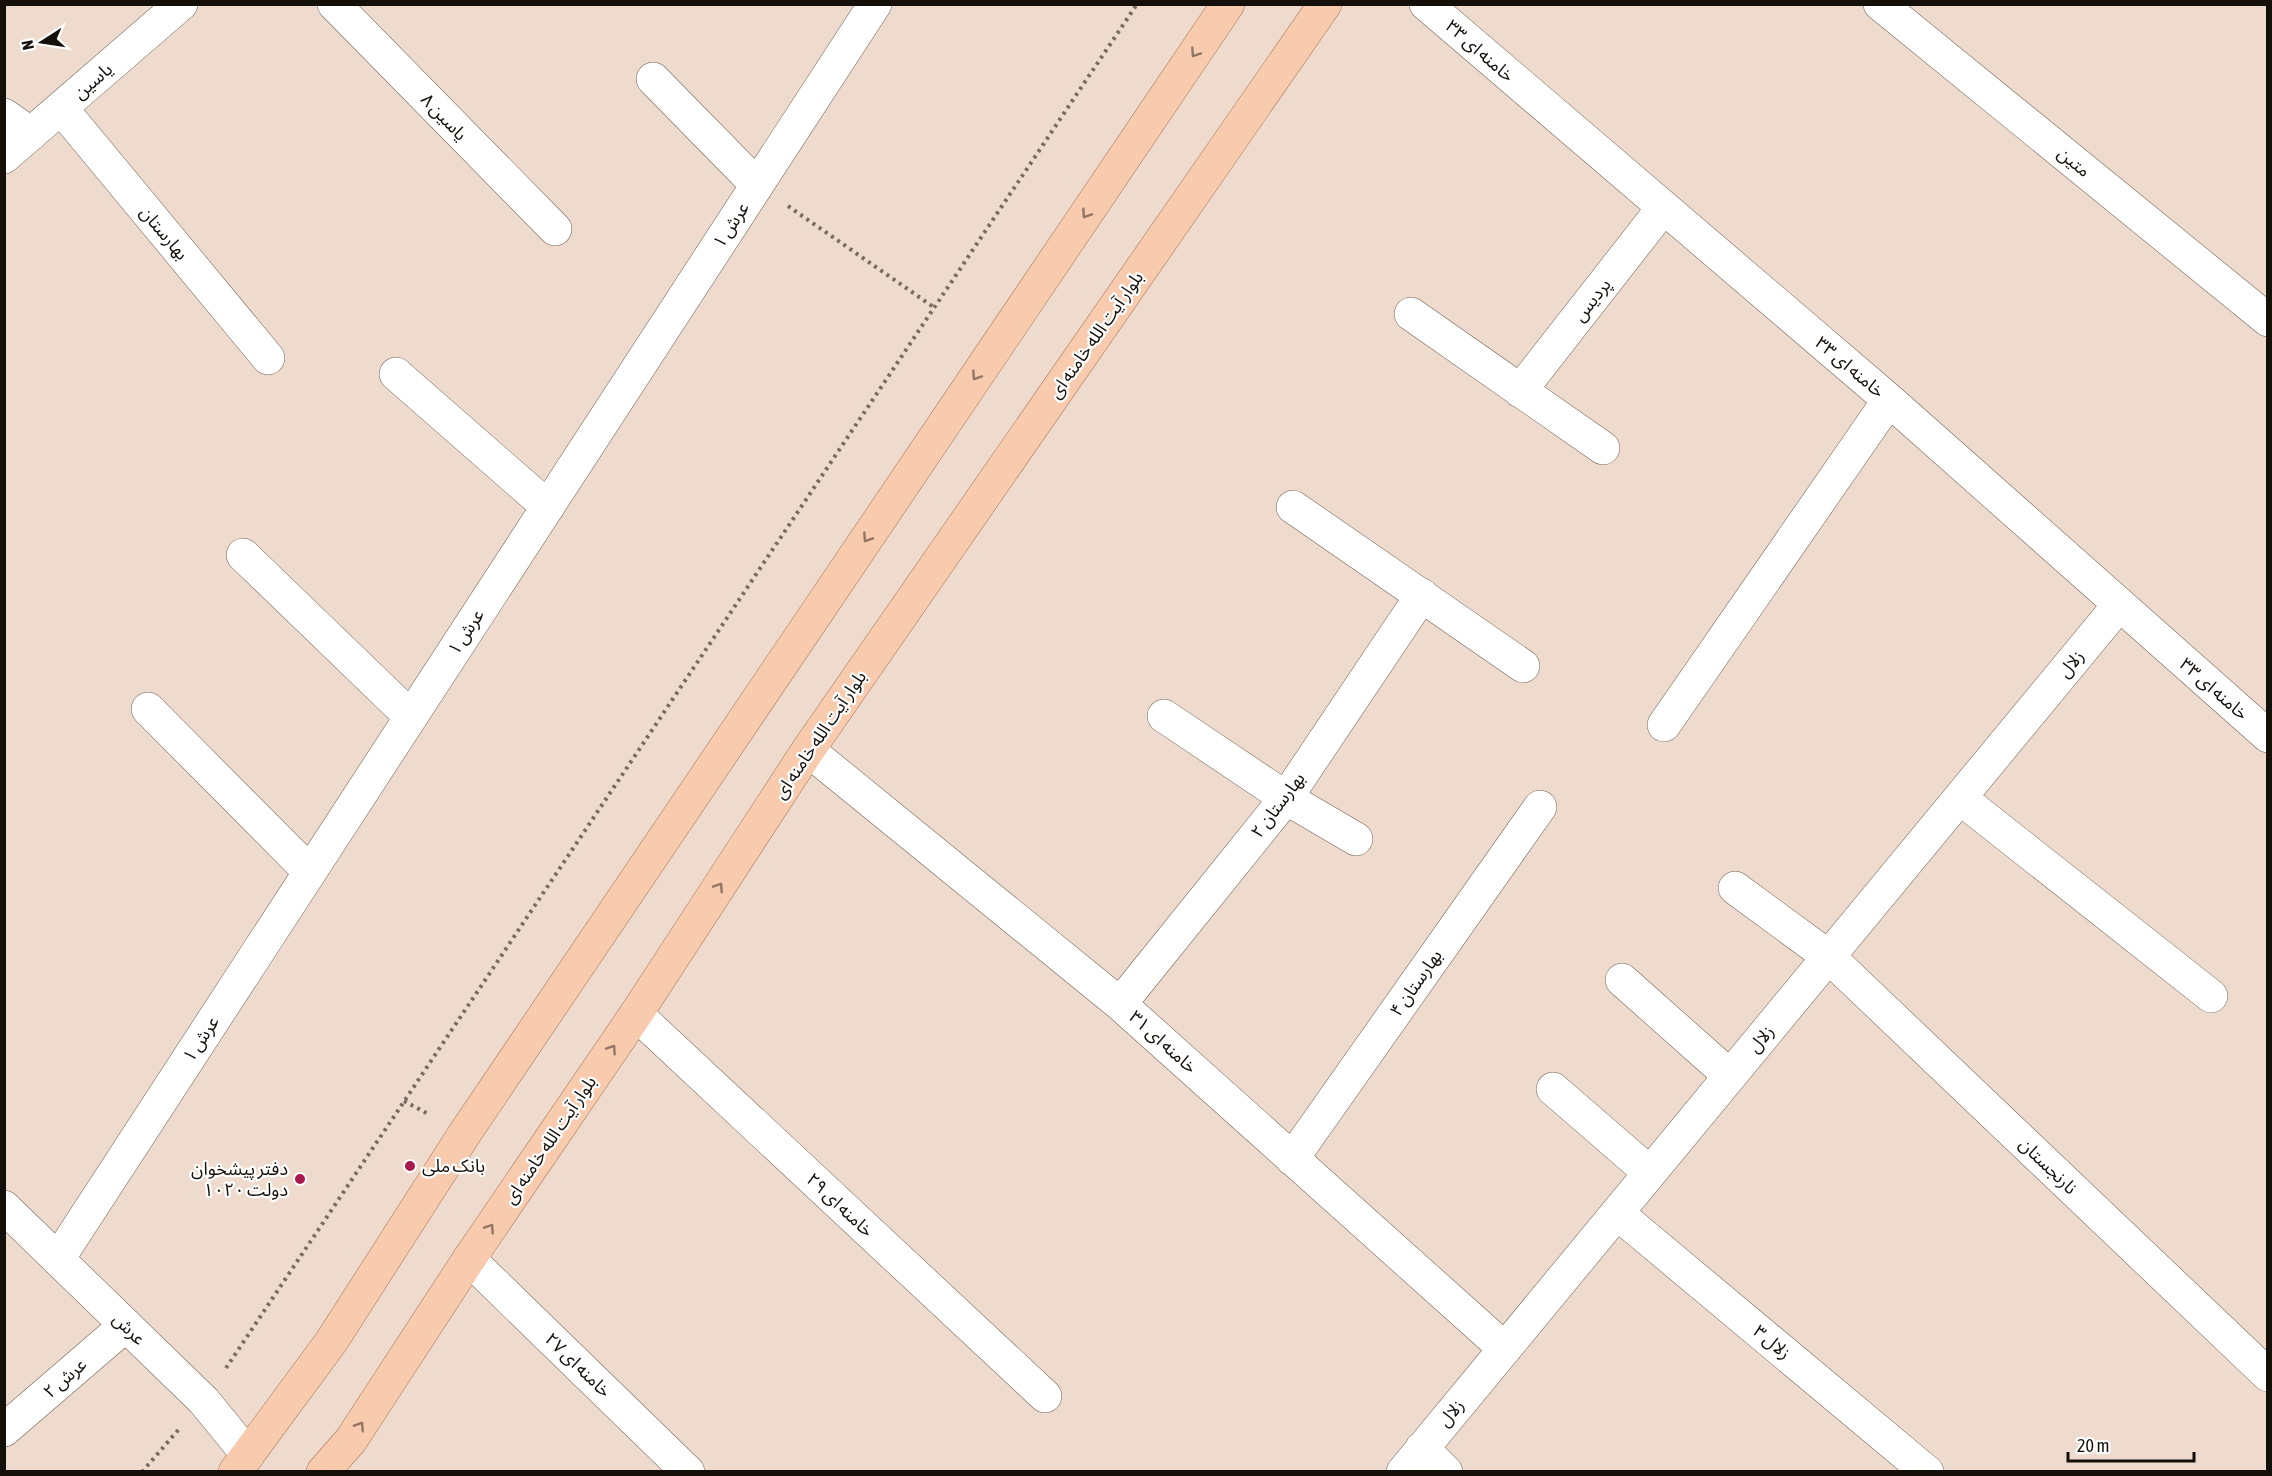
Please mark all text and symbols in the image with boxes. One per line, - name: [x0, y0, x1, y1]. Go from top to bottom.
- north arrow: [12, 12, 72, 72]
- street label: خامنه ای ۳۳: [1441, 15, 1519, 87]
- text: N: [18, 39, 37, 52]
- one-way arrow: [1191, 46, 1202, 57]
- street label: یاسین: [69, 58, 117, 104]
- street label: یاسین ۸: [416, 89, 472, 145]
- street label: متین: [2053, 142, 2095, 182]
- street label: عرش ۱: [708, 198, 754, 252]
- street label: بهارستان: [135, 202, 193, 264]
- one-way arrow: [1082, 208, 1093, 219]
- street label: بلوار آیت الله خامنه ای: [1044, 267, 1148, 403]
- street label: پردیس: [1568, 274, 1616, 326]
- street label: خامنه ای ۳۳: [1811, 332, 1889, 402]
- one-way arrow: [972, 369, 983, 380]
- one-way arrow: [863, 531, 874, 542]
- street label: عرش ۱: [443, 605, 489, 659]
- street label: زلال: [2053, 646, 2089, 682]
- street label: خامنه ای ۳۳: [2175, 653, 2253, 725]
- street label: بلوار آیت الله خامنه ای: [769, 667, 871, 803]
- street label: بهارستان ۲: [1246, 768, 1310, 842]
- one-way arrow: [712, 882, 723, 893]
- street label: بهارستان ۴: [1385, 945, 1447, 1021]
- street label: خامنه ای ۳۱: [1125, 1006, 1201, 1078]
- street label: عرش ۱: [178, 1012, 224, 1066]
- street label: زلال: [1743, 1021, 1779, 1057]
- one-way arrow: [605, 1045, 616, 1056]
- street label: بلوار آیت الله خامنه ای: [499, 1072, 601, 1208]
- street label: نارنجستان: [2014, 1133, 2082, 1199]
- place label: بانک ملی: [422, 1155, 485, 1177]
- place label: دفتر پیشخوان دولت ۱۰۲۰: [191, 1158, 288, 1200]
- marker: بانک ملی: [403, 1159, 417, 1173]
- street label: خامنه ای ۲۹: [802, 1168, 878, 1242]
- marker: دفتر پیشخوان دولت ۱۰۲۰: [293, 1172, 307, 1186]
- one-way arrow: [483, 1224, 494, 1235]
- street label: عرش: [108, 1308, 150, 1350]
- street label: ۳ زلال: [1749, 1320, 1795, 1364]
- street label: خامنه ای ۲۷: [540, 1328, 616, 1402]
- street label: عرش ۲: [39, 1353, 91, 1403]
- street label: زلال: [1433, 1395, 1469, 1431]
- one-way arrow: [353, 1422, 364, 1433]
- scale bar: [2068, 1425, 2194, 1463]
- text: 20 m: [2077, 1435, 2109, 1456]

